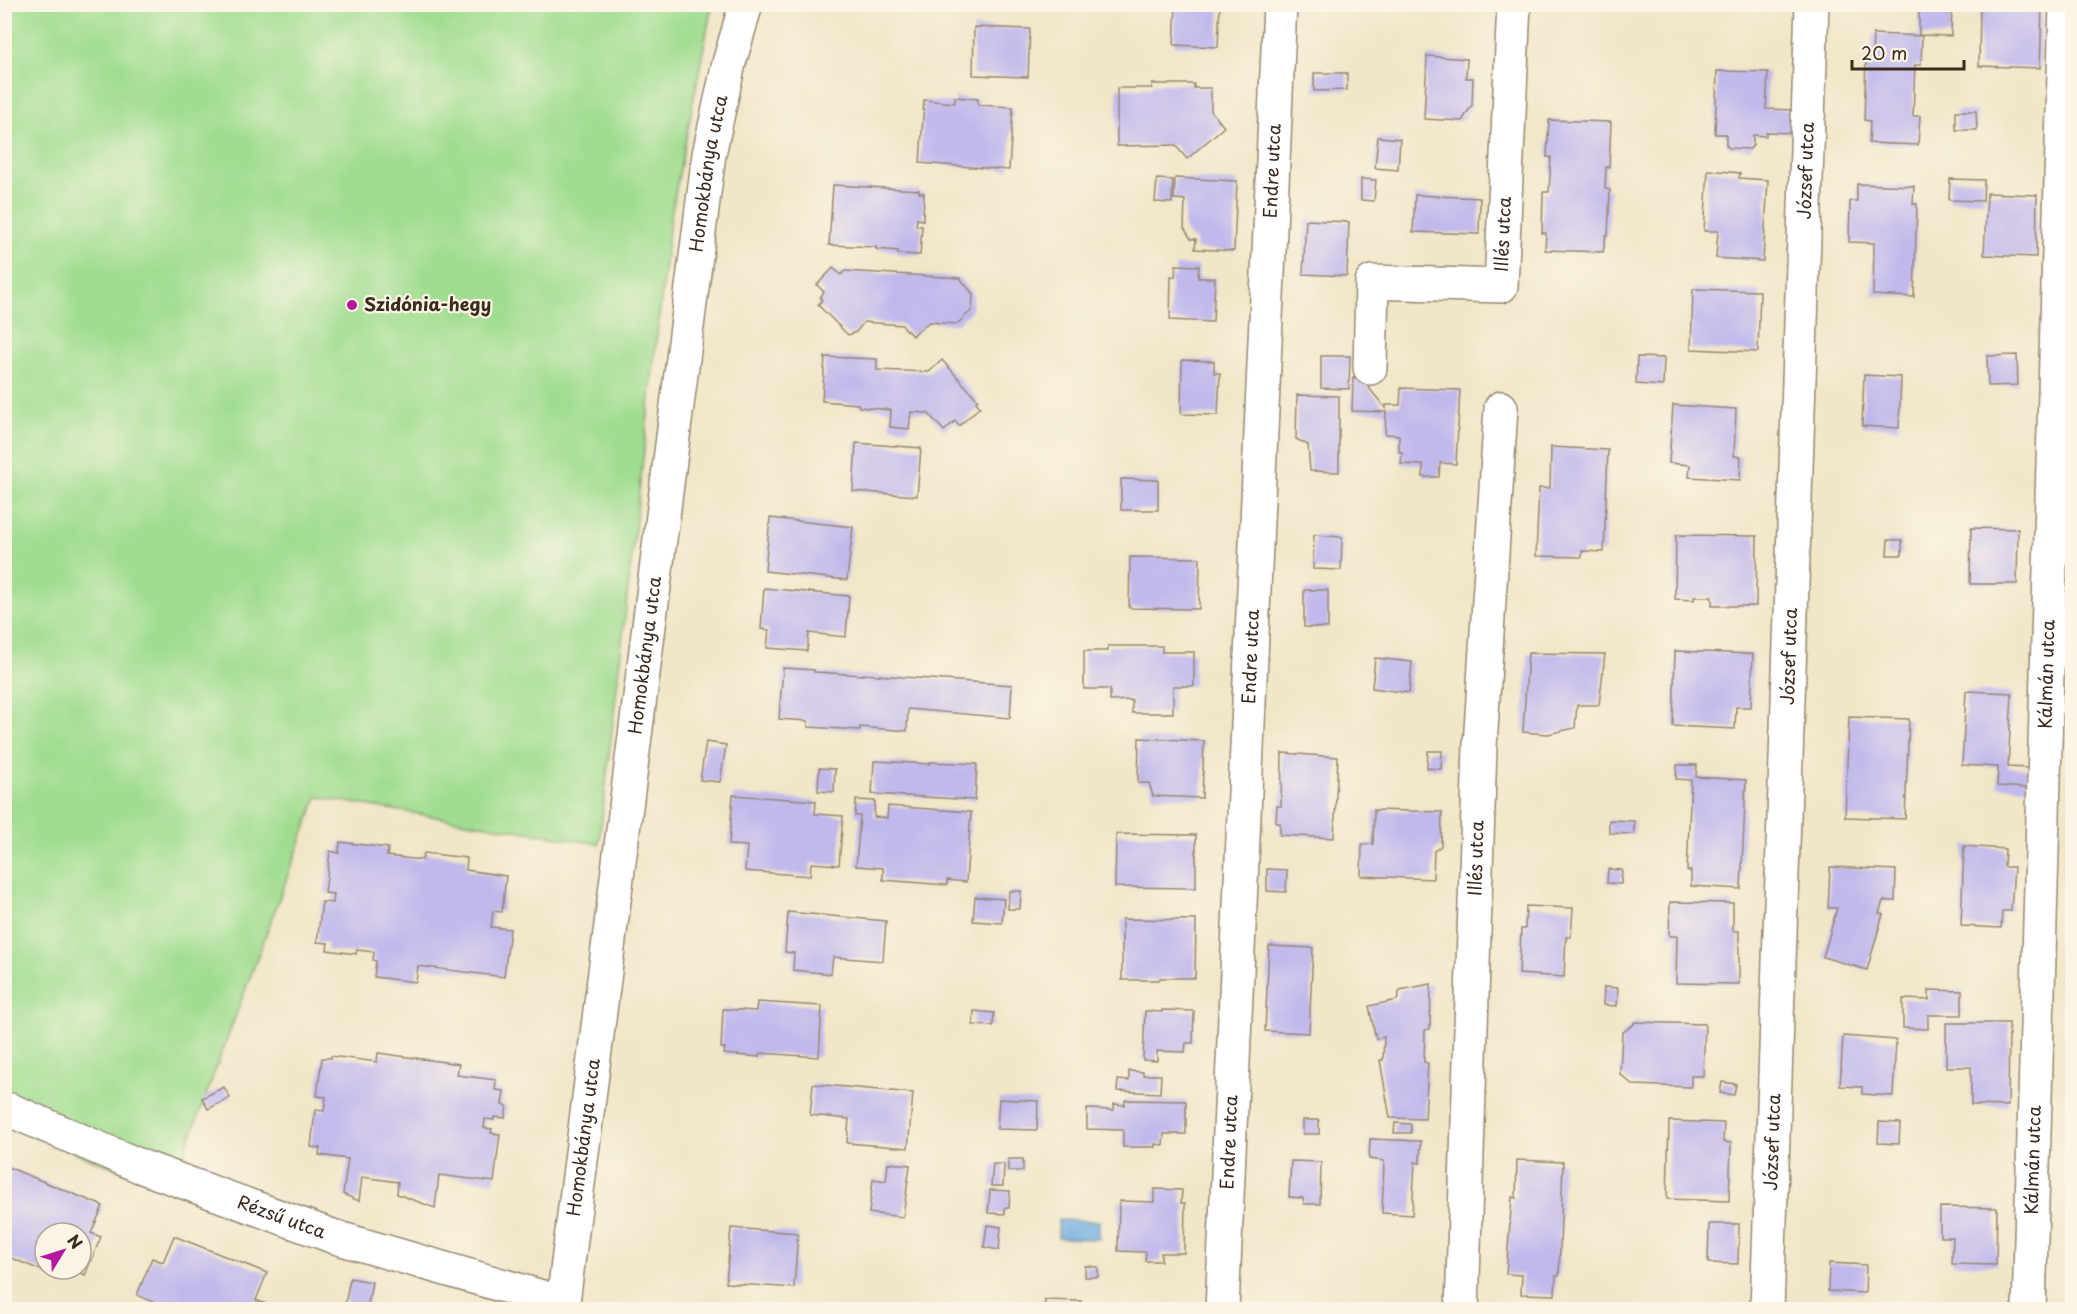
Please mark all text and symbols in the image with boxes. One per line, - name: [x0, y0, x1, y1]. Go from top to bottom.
- scale bar: [1852, 33, 1964, 71]
- text: 20 m: [1861, 39, 1907, 66]
- street label: Homokbánya utca: [682, 91, 734, 254]
- street label: József utca: [1790, 121, 1820, 220]
- street label: Endre utca: [1255, 122, 1287, 219]
- street label: Illés utca: [1487, 195, 1517, 272]
- place label: Szidónia-hegy: [364, 290, 491, 317]
- marker: Szidónia-hegy: [345, 298, 359, 312]
- street label: Homokbánya utca: [620, 574, 667, 736]
- street label: József utca: [1773, 607, 1803, 705]
- street label: Endre utca: [1234, 608, 1265, 704]
- street label: Kálmán utca: [2030, 618, 2061, 729]
- street label: Illés utca: [1460, 819, 1490, 896]
- street label: Homokbánya utca: [559, 1056, 606, 1218]
- street label: József utca: [1756, 1092, 1786, 1191]
- street label: Endre utca: [1212, 1093, 1244, 1190]
- street label: Kálmán utca: [2017, 1104, 2047, 1215]
- street label: Rézsű utca: [234, 1188, 331, 1245]
- north arrow: [33, 1221, 93, 1281]
- text: N: [62, 1229, 89, 1254]

